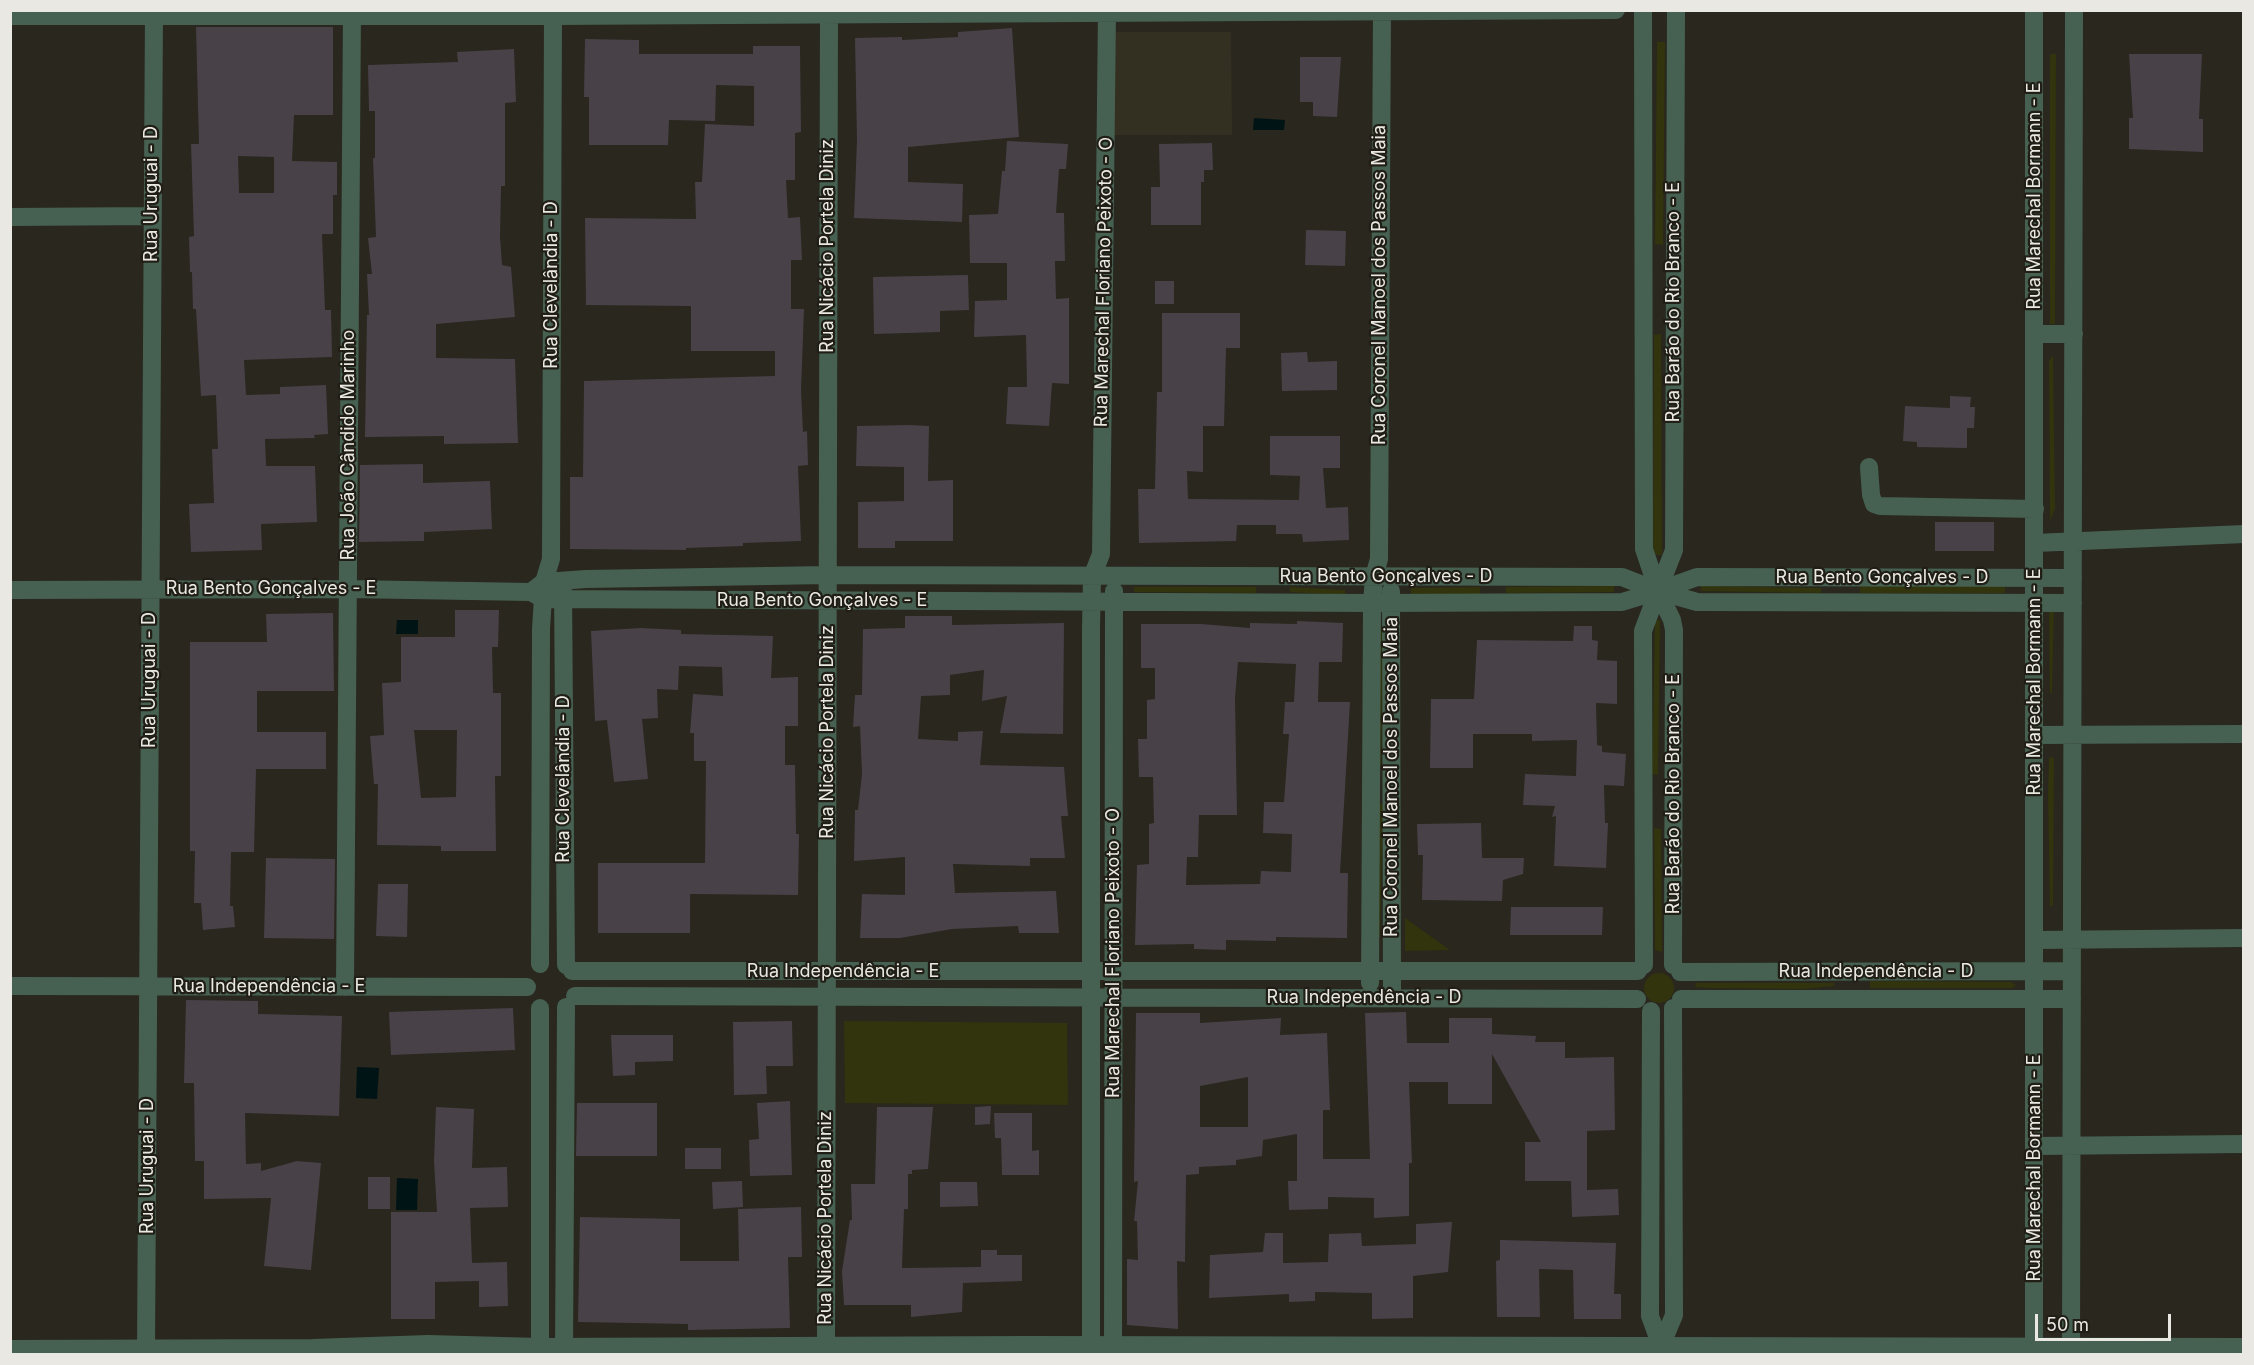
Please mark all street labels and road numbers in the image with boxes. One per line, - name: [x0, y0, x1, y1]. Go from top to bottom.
- street label: Rua Marechal Bormann - E: [2024, 82, 2046, 310]
- street label: Rua Coronel Manoel dos Passos Maia: [1369, 125, 1391, 445]
- street label: Rua Uruguai - D: [141, 126, 163, 262]
- street label: Rua Marechal Floriano Peixoto - O: [1091, 137, 1117, 427]
- street label: Rua Nicácio Portela Diniz: [817, 139, 839, 353]
- street label: Rua Barão do Rio Branco - E: [1663, 182, 1685, 422]
- street label: Rua Clevelândia - D: [541, 201, 563, 369]
- street label: Rua João Cândido Marinho: [338, 330, 360, 560]
- street label: Rua Bento Gonçalves - D: [1280, 566, 1492, 588]
- street label: Rua Bento Gonçalves - D: [1776, 567, 1988, 589]
- street label: Rua Marechal Bormann - E: [2024, 568, 2046, 796]
- street label: Rua Bento Gonçalves - E: [166, 578, 376, 600]
- street label: Rua Bento Gonçalves - E: [717, 590, 927, 612]
- street label: Rua Uruguai - D: [139, 612, 161, 748]
- street label: Rua Coronel Manoel dos Passos Maia: [1381, 617, 1403, 937]
- street label: Rua Nicácio Portela Diniz: [817, 625, 839, 839]
- street label: Rua Barão do Rio Branco - E: [1663, 674, 1685, 914]
- street label: Rua Clevelândia - D: [553, 695, 575, 863]
- street label: Rua Marechal Floriano Peixoto - O: [1103, 808, 1125, 1098]
- street label: Rua Independência - E: [747, 961, 939, 983]
- street label: Rua Independência - D: [1779, 961, 1973, 983]
- street label: Rua Independência - E: [173, 976, 365, 998]
- street label: Rua Independência - D: [1267, 987, 1461, 1009]
- street label: Rua Marechal Bormann - E: [2024, 1054, 2046, 1282]
- street label: Rua Uruguai - D: [137, 1098, 159, 1234]
- street label: Rua Nicácio Portela Diniz: [815, 1111, 837, 1325]

